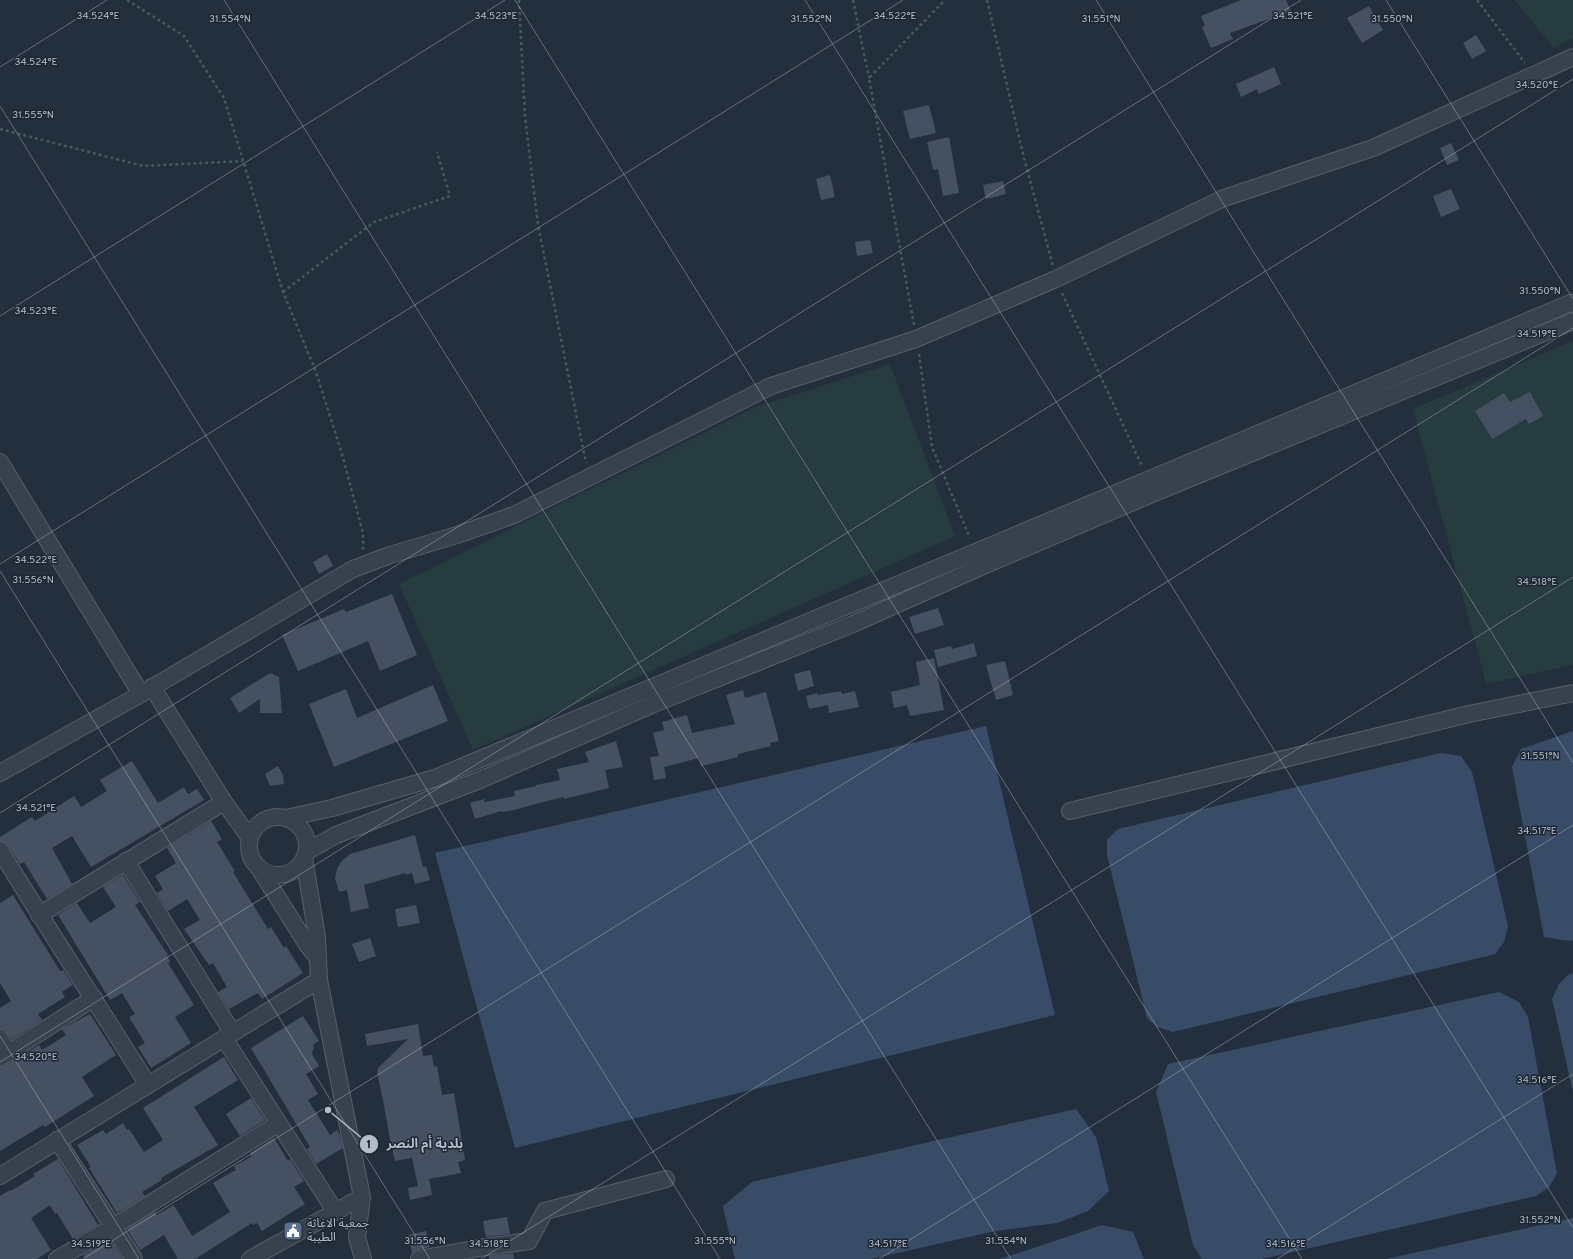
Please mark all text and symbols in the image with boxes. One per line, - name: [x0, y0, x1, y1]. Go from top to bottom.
- text: 34.524°E: [77, 10, 119, 23]
- text: 34.523°E: [475, 10, 517, 23]
- text: 34.522°E: [874, 10, 916, 23]
- text: 34.521°E: [1273, 10, 1313, 23]
- text: 31.554°N: [209, 13, 251, 26]
- text: 31.552°N: [790, 13, 832, 26]
- text: 31.551°N: [1081, 13, 1121, 26]
- text: 31.550°N: [1371, 13, 1413, 26]
- text: 34.524°E: [15, 56, 57, 69]
- text: 34.520°E: [1515, 79, 1559, 92]
- text: 31.555°N: [12, 109, 54, 122]
- text: 31.550°N: [1519, 285, 1561, 298]
- text: 34.523°E: [15, 305, 57, 318]
- text: 34.519°E: [1517, 328, 1557, 341]
- text: 34.522°E: [15, 554, 57, 567]
- text: 31.556°N: [12, 574, 54, 587]
- text: 34.518°E: [1517, 576, 1557, 589]
- text: 31.551°N: [1520, 750, 1560, 763]
- text: 34.521°E: [16, 802, 56, 815]
- text: 34.517°E: [1517, 825, 1557, 838]
- text: 34.520°E: [14, 1051, 58, 1064]
- text: 34.516°E: [1517, 1074, 1557, 1087]
- callout: بلدية أم النصر: [359, 1131, 471, 1156]
- text: بلدية أم النصر: [386, 1135, 463, 1153]
- text: 1: [367, 1137, 371, 1153]
- text: 31.552°N: [1519, 1214, 1561, 1227]
- place label: جمعية الاغاثة الطيبة: [307, 1216, 369, 1246]
- public building icon: جمعية الاغاثة الطيبة: [282, 1220, 304, 1242]
- text: 31.556°N: [404, 1235, 446, 1248]
- text: 31.555°N: [694, 1235, 736, 1248]
- text: 31.554°N: [985, 1235, 1027, 1248]
- text: 34.519°E: [71, 1238, 111, 1251]
- text: 34.518°E: [469, 1238, 509, 1251]
- text: 34.517°E: [868, 1238, 908, 1251]
- text: 34.516°E: [1266, 1238, 1306, 1251]

